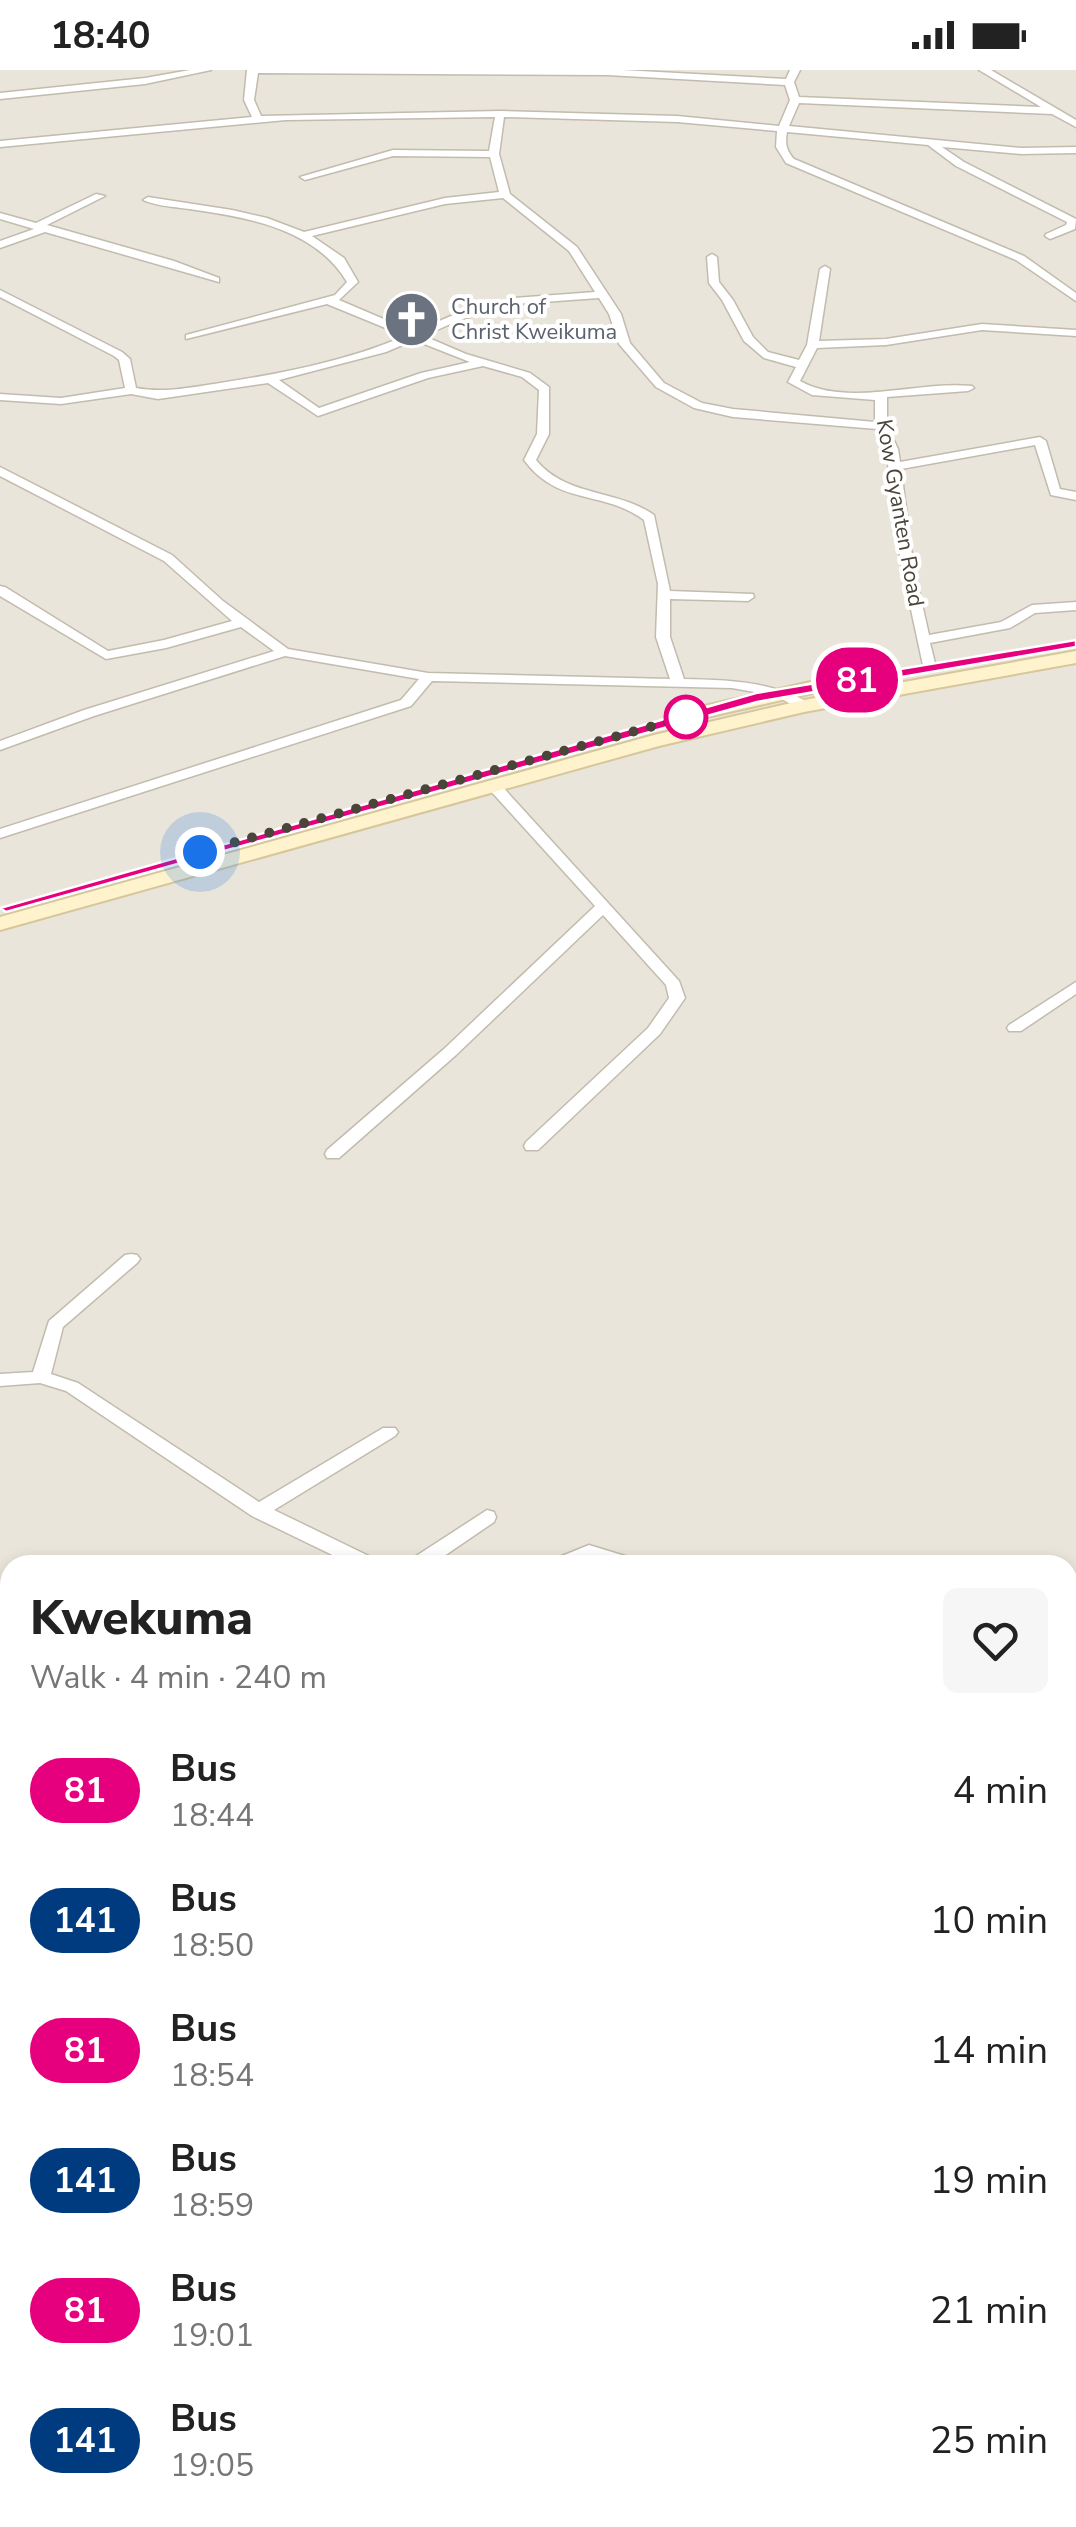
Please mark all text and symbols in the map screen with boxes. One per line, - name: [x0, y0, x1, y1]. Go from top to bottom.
- text: 18:40: [50, 10, 151, 61]
- church icon: Church of Christ Kweikuma: [382, 290, 442, 350]
- place label: Church of Christ Kweikuma: [451, 292, 617, 347]
- street label: Kow Gyanten Road: [869, 417, 931, 609]
- line badge: 81: [812, 648, 902, 712]
- text: 81: [836, 657, 878, 704]
- unlabelled marker: [665, 696, 707, 738]
- your location: [175, 827, 225, 877]
- text: Kwekuma: [30, 1585, 253, 1651]
- button: heart: [943, 1588, 1048, 1693]
- text: Walk · 4 min · 240 m: [30, 1656, 327, 1699]
- text: Bus: [170, 1743, 237, 1794]
- text: 4 min: [953, 1765, 1048, 1816]
- text: 81: [64, 1767, 106, 1814]
- text: 18:44: [170, 1794, 254, 1837]
- text: Bus: [170, 1873, 237, 1924]
- text: 10 min: [930, 1895, 1048, 1946]
- text: 141: [53, 1897, 117, 1944]
- text: 18:50: [170, 1924, 254, 1967]
- text: Bus: [170, 2003, 237, 2054]
- text: 14 min: [930, 2025, 1048, 2076]
- text: 81: [64, 2027, 106, 2074]
- text: 18:54: [170, 2054, 254, 2097]
- text: Bus: [170, 2133, 237, 2184]
- text: 19 min: [930, 2155, 1048, 2206]
- text: 141: [53, 2157, 117, 2204]
- text: 18:59: [170, 2184, 254, 2227]
- text: Bus: [170, 2263, 237, 2314]
- text: 21 min: [930, 2285, 1048, 2336]
- text: 81: [64, 2287, 106, 2334]
- text: 19:01: [170, 2314, 254, 2357]
- text: Bus: [170, 2393, 237, 2444]
- text: 25 min: [930, 2415, 1048, 2466]
- text: 141: [53, 2417, 117, 2464]
- text: 19:05: [170, 2444, 254, 2487]

